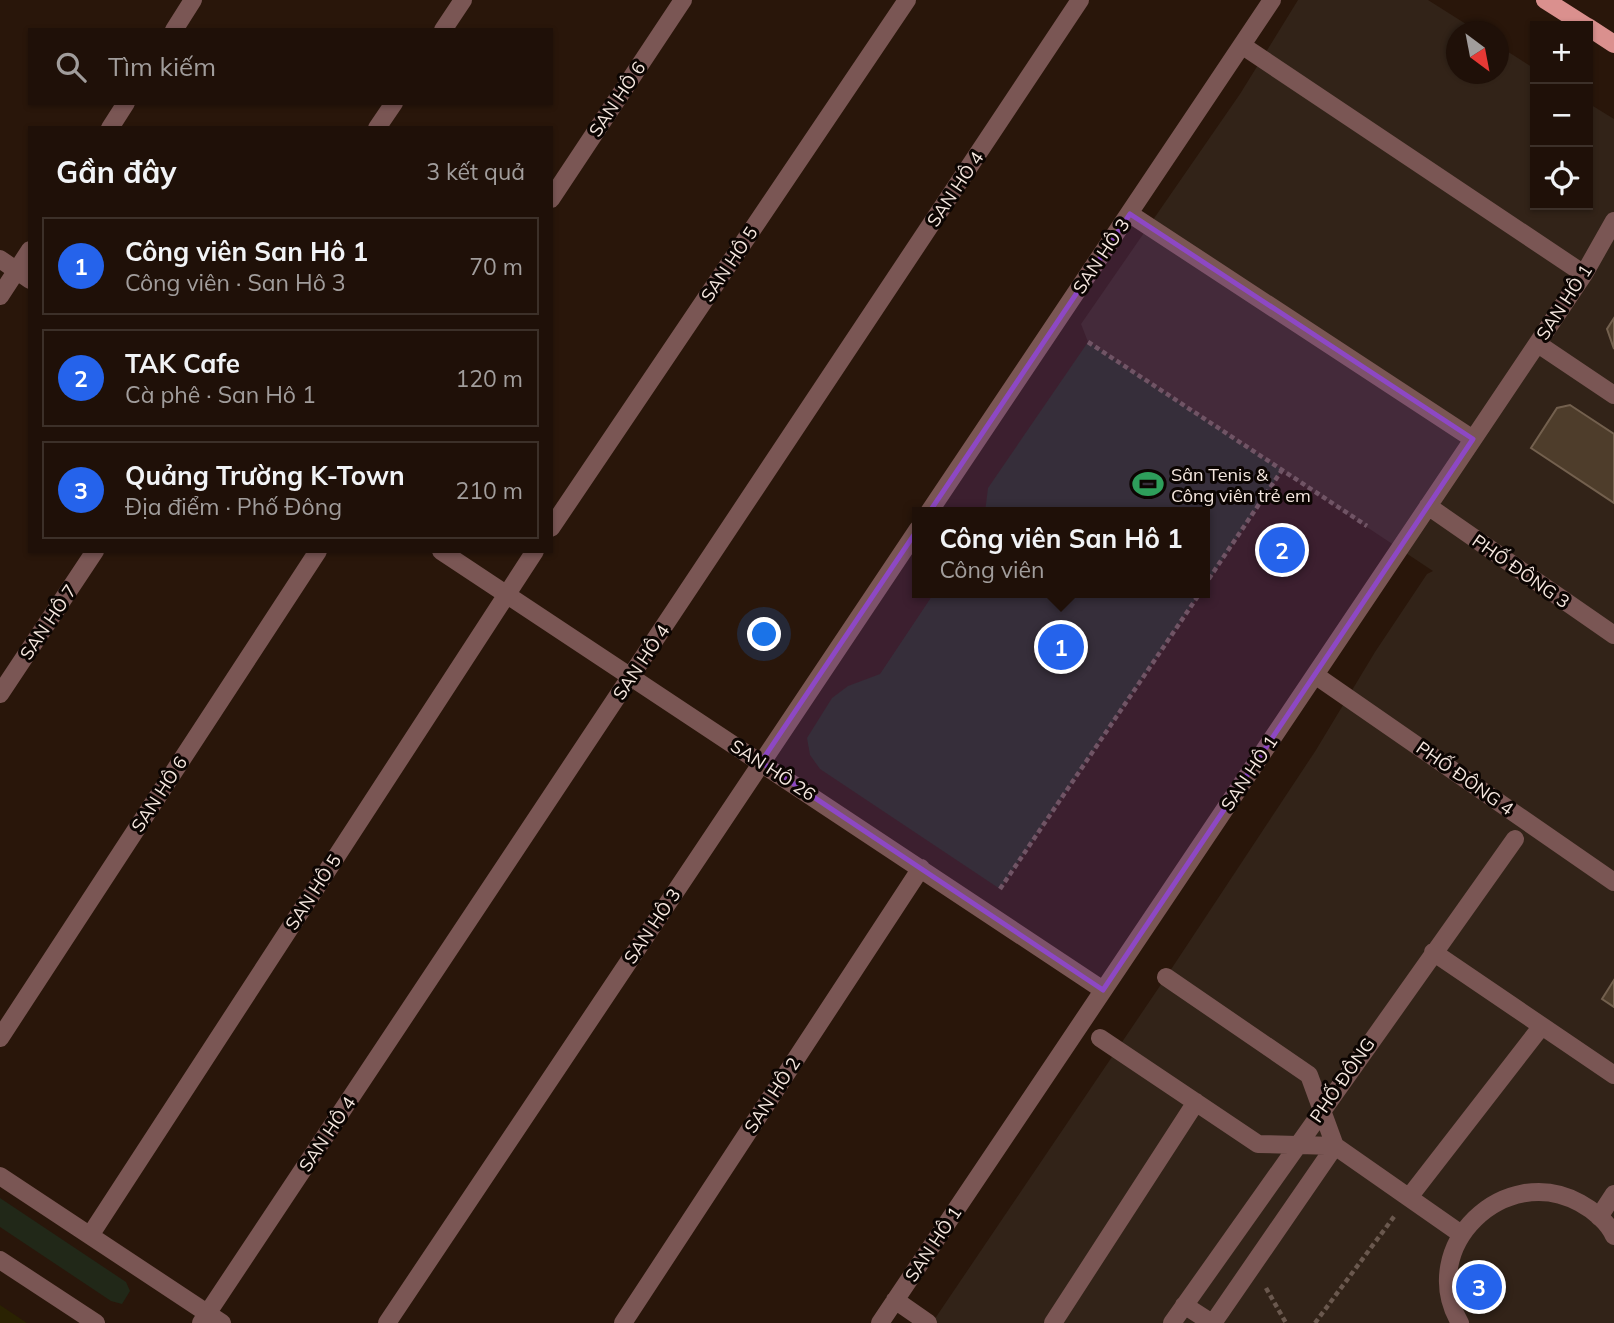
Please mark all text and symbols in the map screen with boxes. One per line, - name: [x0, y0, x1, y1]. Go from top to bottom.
- north arrow: [1446, 21, 1509, 84]
- map controls: [1530, 21, 1593, 210]
- button: +: [1530, 21, 1593, 84]
- search box: [28, 28, 553, 105]
- icon: search: [52, 48, 90, 86]
- text: Tìm kiếm: [108, 50, 216, 83]
- street label: SAN HÔ 6: [583, 57, 651, 141]
- button: −: [1530, 84, 1593, 147]
- street label: SAN HÔ 4: [921, 147, 989, 231]
- button: locate: [1530, 147, 1593, 210]
- text: Gần đây: [56, 153, 177, 191]
- text: 3 kết quả: [426, 157, 525, 186]
- street label: SAN HÔ 3: [1067, 214, 1135, 298]
- street label: SAN HÔ 5: [695, 222, 763, 306]
- text: Công viên San Hô 1: [125, 235, 368, 268]
- text: 1: [74, 252, 88, 281]
- text: 70 m: [469, 252, 523, 281]
- street label: SAN HÔ 1: [1531, 260, 1597, 344]
- text: Công viên · San Hô 3: [125, 268, 346, 297]
- text: TAK Cafe: [125, 347, 240, 380]
- text: 2: [74, 364, 88, 393]
- text: 120 m: [455, 364, 523, 393]
- text: Cà phê · San Hô 1: [125, 380, 316, 409]
- text: Quảng Trường K-Town: [125, 459, 405, 492]
- place label: Sân Tenis & Công viên trẻ em: [1171, 463, 1311, 507]
- sports icon: Sân Tenis & Công viên trẻ em: [1131, 467, 1165, 501]
- text: 3: [74, 476, 88, 505]
- text: 210 m: [455, 476, 523, 505]
- text: Địa điểm · Phố Đông: [125, 492, 342, 521]
- popup: [912, 507, 1210, 598]
- text: Công viên San Hô 1: [939, 522, 1183, 555]
- pin: 2: [1259, 524, 1305, 576]
- street label: PHỐ ĐÔNG 3: [1468, 529, 1574, 613]
- text: Công viên: [939, 555, 1045, 584]
- street label: SAN HÔ 7: [14, 580, 82, 664]
- your location: [747, 617, 781, 651]
- street label: SAN HÔ 4: [607, 620, 675, 704]
- pin: 1: [1038, 621, 1084, 673]
- street label: SAN HÔ 1: [1215, 731, 1283, 815]
- street label: SAN HÔ 26: [726, 734, 820, 806]
- street label: PHỐ ĐÔNG 4: [1412, 736, 1518, 820]
- street label: SAN HÔ 6: [126, 752, 192, 836]
- street label: SAN HÔ 5: [280, 850, 346, 934]
- street label: SAN HÔ 3: [618, 884, 686, 968]
- street label: PHỐ ĐÔNG: [1304, 1033, 1380, 1127]
- street label: SAN HÔ 2: [739, 1053, 805, 1137]
- street label: SAN HÔ 4: [293, 1092, 361, 1176]
- street label: SAN HÔ 1: [899, 1202, 967, 1286]
- pin: 3: [1456, 1261, 1502, 1313]

